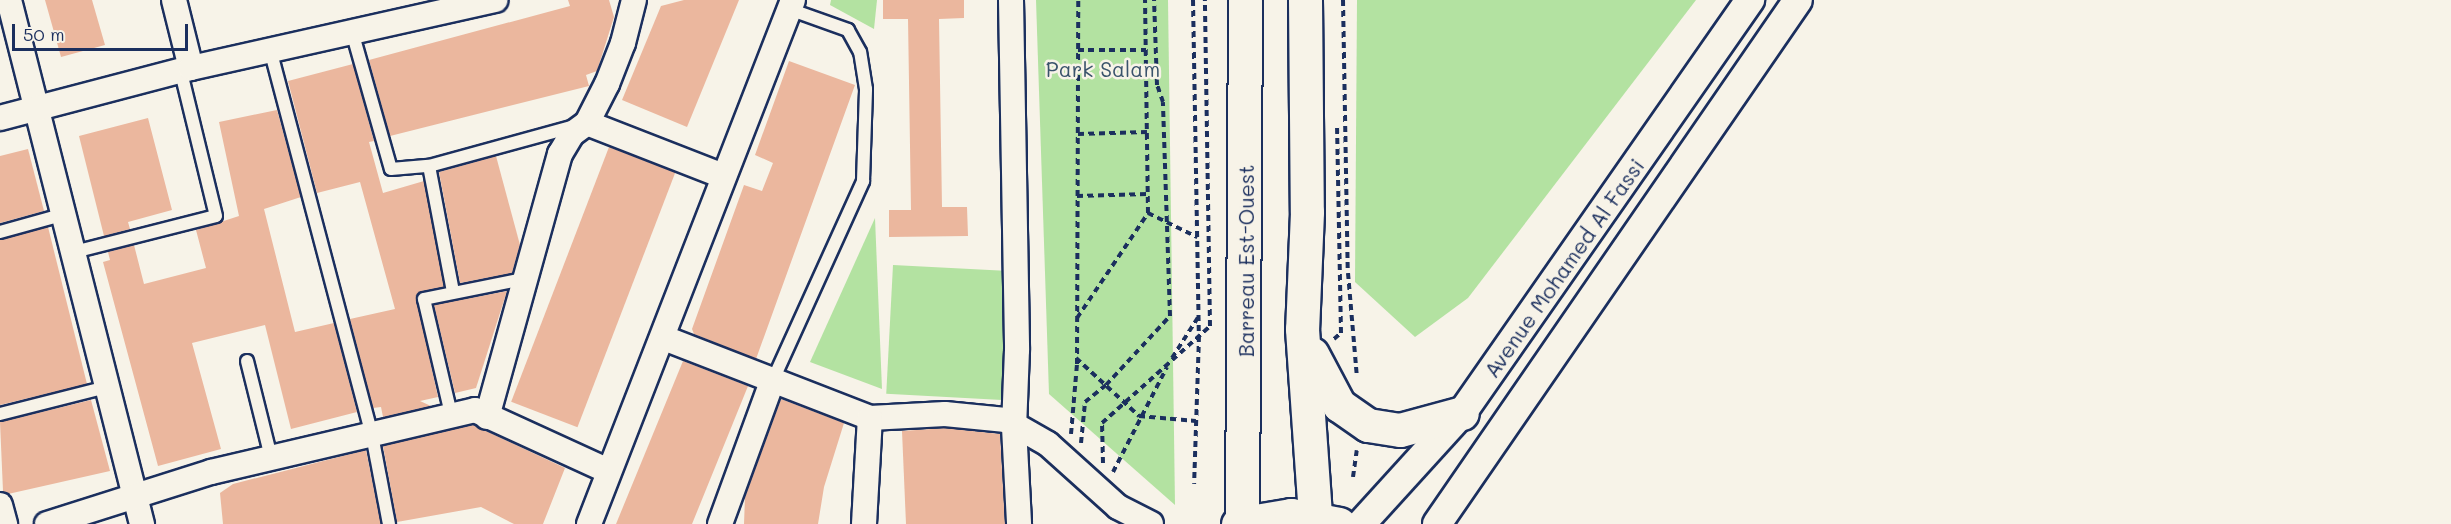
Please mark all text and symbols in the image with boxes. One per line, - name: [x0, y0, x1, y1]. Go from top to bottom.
- scale bar: [15, 12, 190, 50]
- text: 50 m: [23, 22, 65, 46]
- park label: Park Salam: [1046, 56, 1160, 82]
- street label: Avenue Mohamed Al Fassi: [1479, 154, 1649, 382]
- street label: Barreau Est-Ouest: [1233, 165, 1259, 357]

